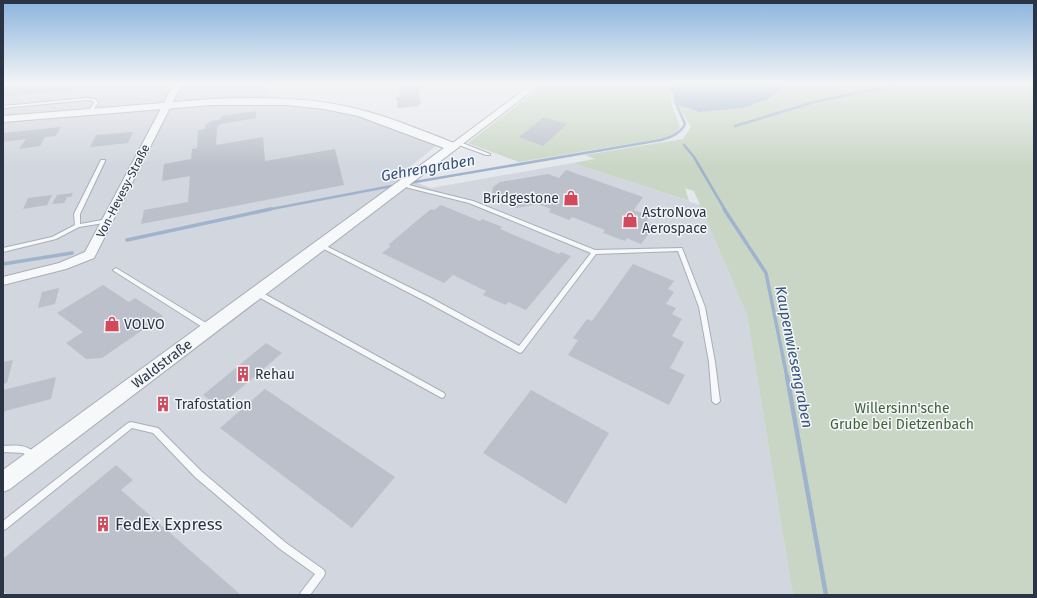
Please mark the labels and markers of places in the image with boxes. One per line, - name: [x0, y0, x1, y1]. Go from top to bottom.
- shop icon: Bridgestone: [562, 189, 580, 207]
- place label: Bridgestone: [483, 190, 559, 207]
- place label: AstroNova Aerospace: [642, 204, 707, 237]
- shop icon: AstroNova Aerospace: [621, 211, 639, 229]
- shop icon: VOLVO: [103, 315, 121, 333]
- place label: VOLVO: [124, 316, 165, 333]
- building icon: Rehau: [234, 365, 252, 383]
- place label: Rehau: [255, 366, 295, 383]
- building icon: Trafostation: [154, 395, 172, 413]
- place label: Trafostation: [175, 396, 252, 413]
- place label: FedEx Express: [115, 514, 223, 535]
- building icon: FedEx Express: [94, 515, 112, 533]

